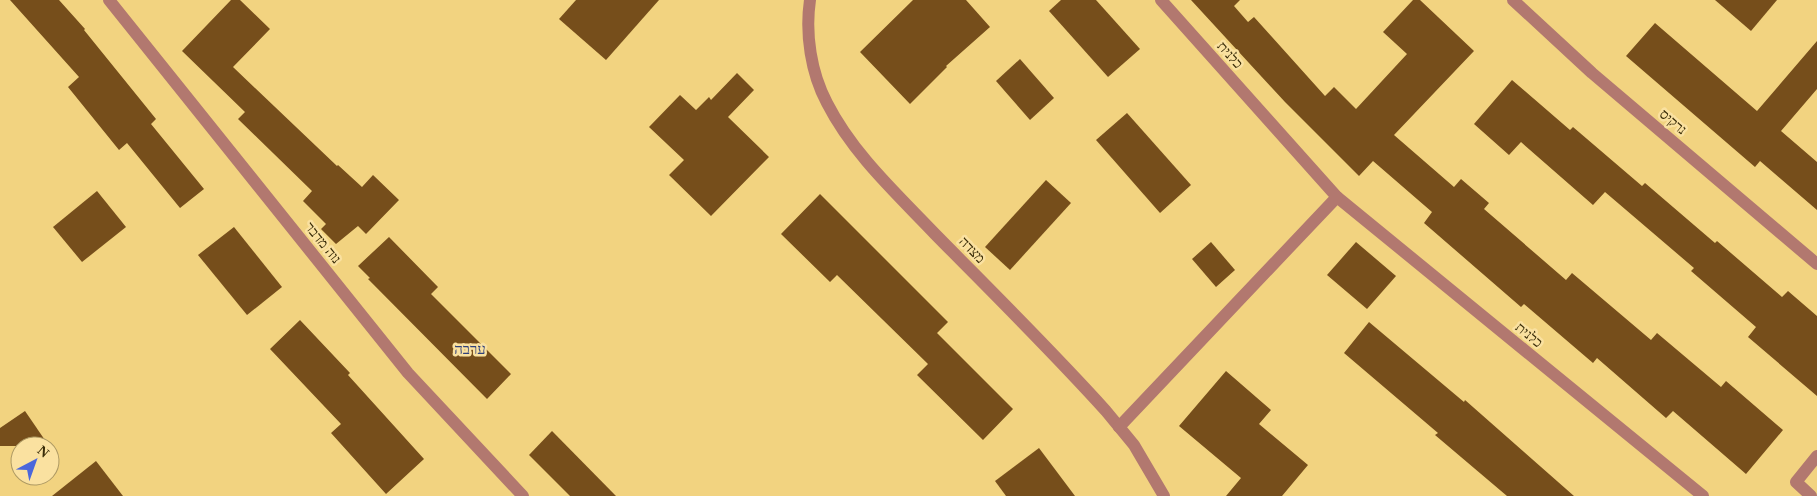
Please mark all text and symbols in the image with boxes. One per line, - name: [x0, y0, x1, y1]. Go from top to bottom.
- street label: כלנית: [1214, 39, 1246, 71]
- street label: נרקיס: [1656, 106, 1690, 138]
- street label: נוה מדבר: [302, 219, 344, 267]
- street label: מצדה: [956, 234, 988, 266]
- street label: כלנית: [1513, 320, 1546, 350]
- district label: ערבה: [454, 341, 486, 357]
- north arrow: [10, 436, 60, 486]
- text: N: [34, 443, 52, 461]

